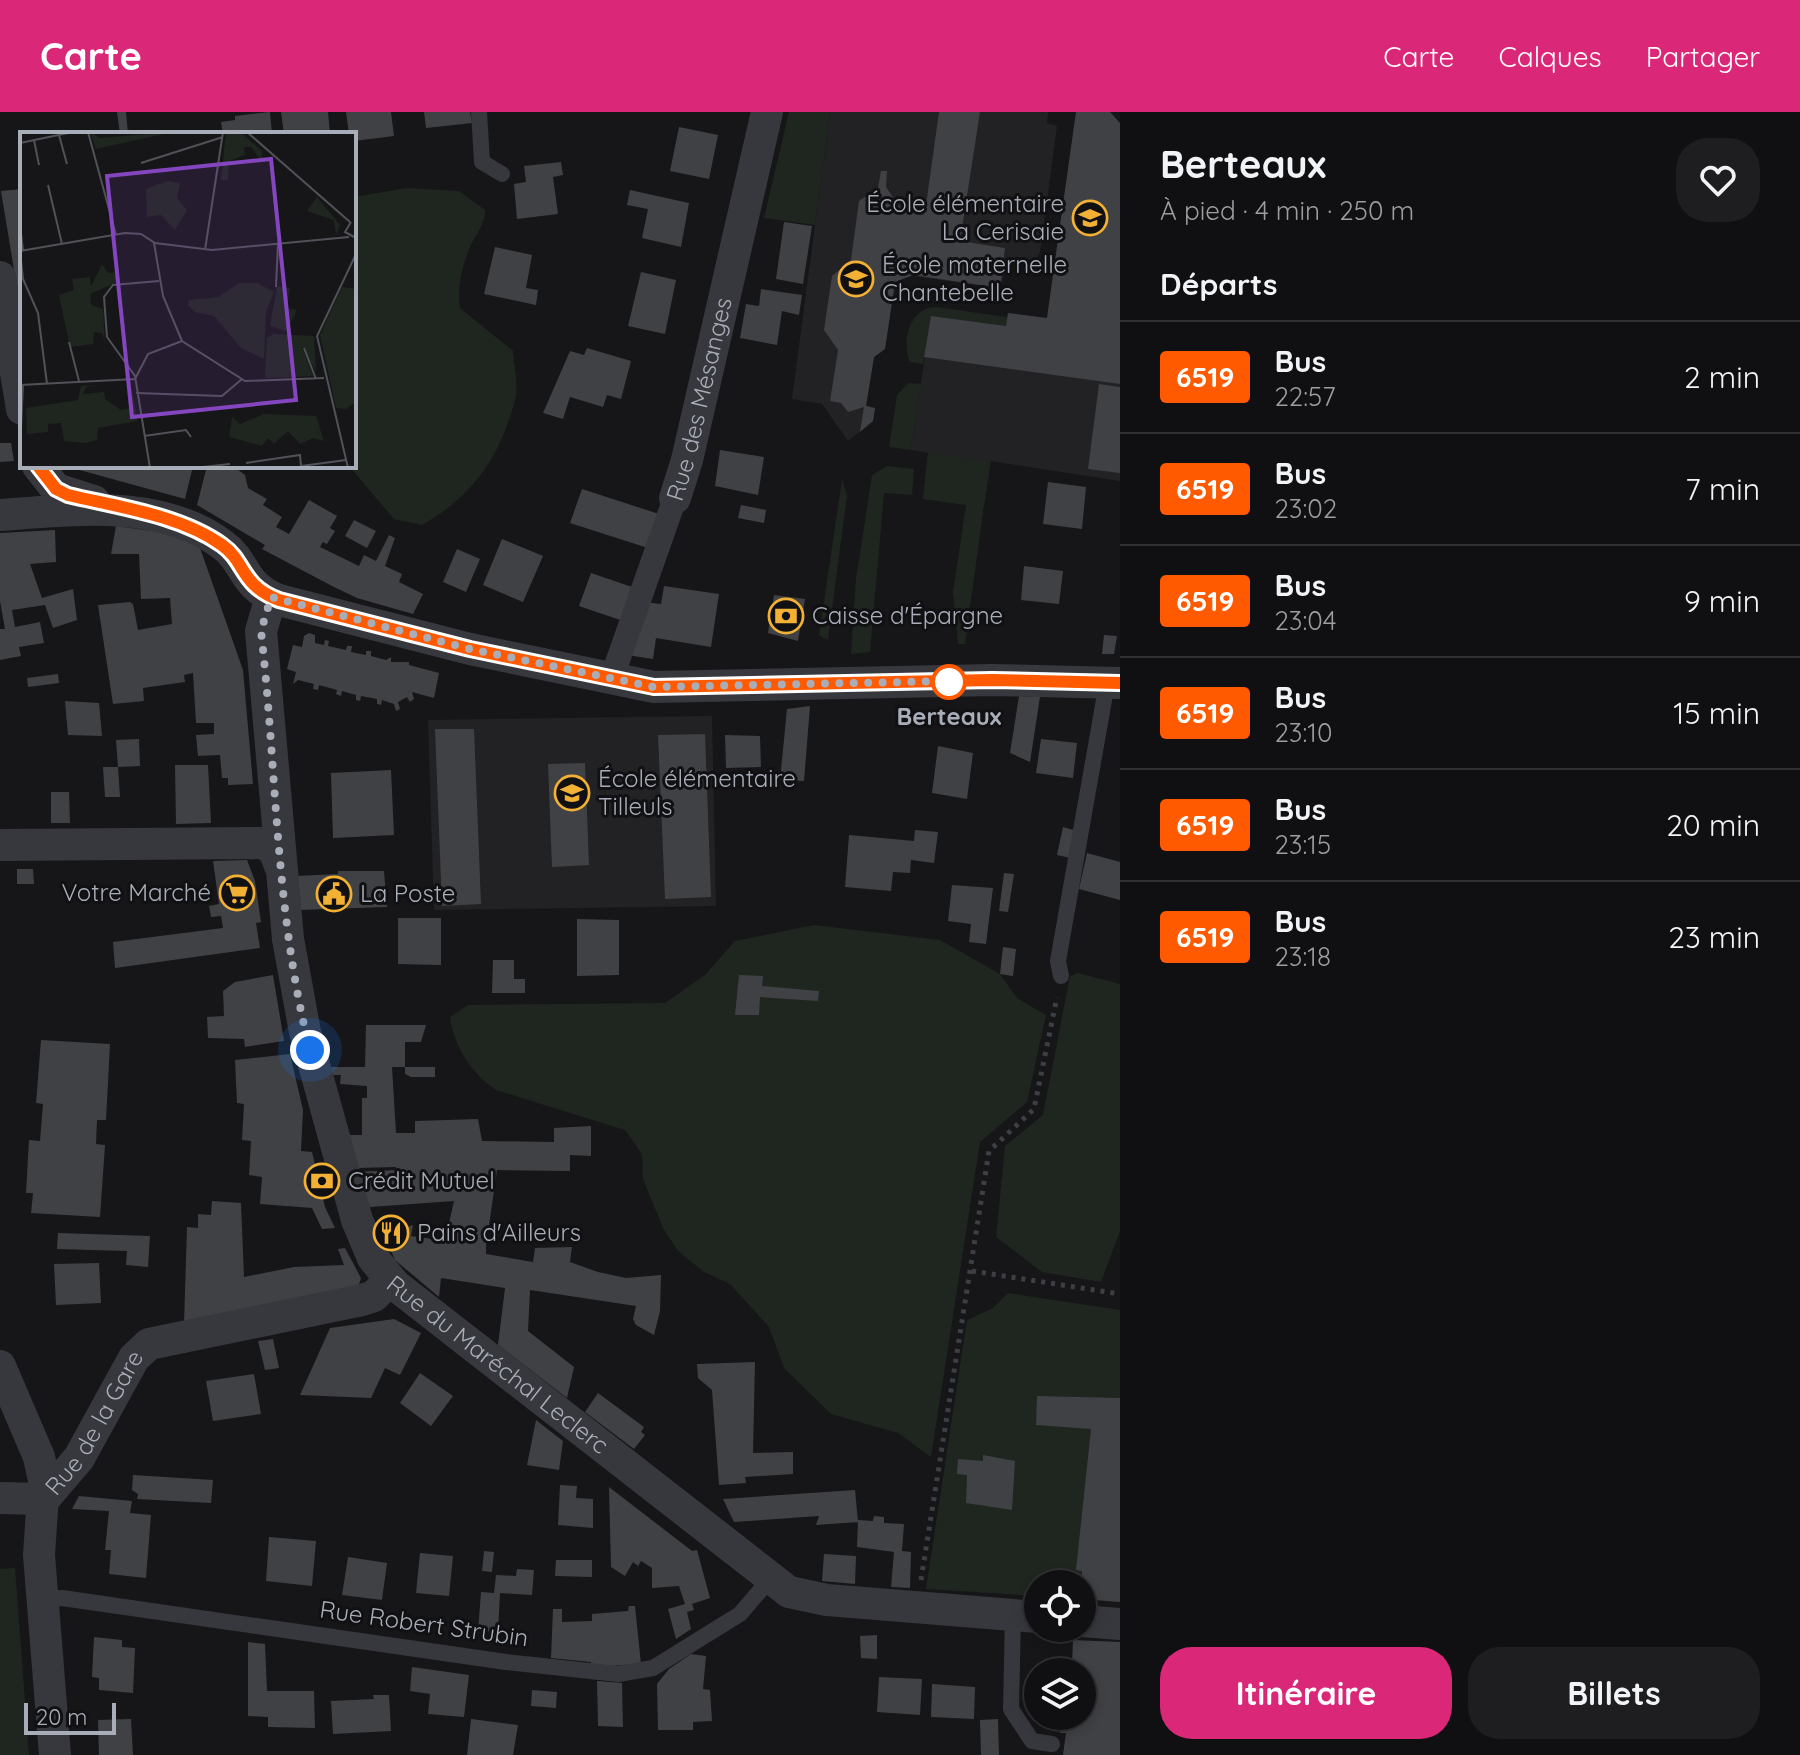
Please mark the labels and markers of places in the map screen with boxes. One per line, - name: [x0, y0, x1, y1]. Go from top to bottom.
- place label: École élémentaire La Cerisaie: [866, 188, 1064, 246]
- school or university icon: École élémentaire La Cerisaie: [1071, 199, 1109, 237]
- place label: École maternelle Chantebelle: [882, 249, 1067, 307]
- school or university icon: École maternelle Chantebelle: [837, 260, 875, 298]
- bank icon: Caisse d'Épargne: [767, 597, 805, 635]
- place label: Caisse d'Épargne: [812, 600, 1003, 630]
- marker: Berteaux: [932, 665, 966, 699]
- place label: Berteaux: [897, 701, 1002, 731]
- place label: École élémentaire Tilleuls: [598, 763, 796, 821]
- school or university icon: École élémentaire Tilleuls: [553, 774, 591, 812]
- supermarket icon: Votre Marché: [218, 874, 256, 912]
- public building icon: La Poste: [315, 875, 353, 913]
- place label: Votre Marché: [61, 877, 211, 907]
- place label: La Poste: [360, 878, 455, 908]
- bank icon: Crédit Mutuel: [303, 1162, 341, 1200]
- place label: Crédit Mutuel: [348, 1165, 495, 1195]
- restaurant icon: Pains d'Ailleurs: [372, 1214, 410, 1252]
- place label: Pains d'Ailleurs: [417, 1217, 581, 1247]

